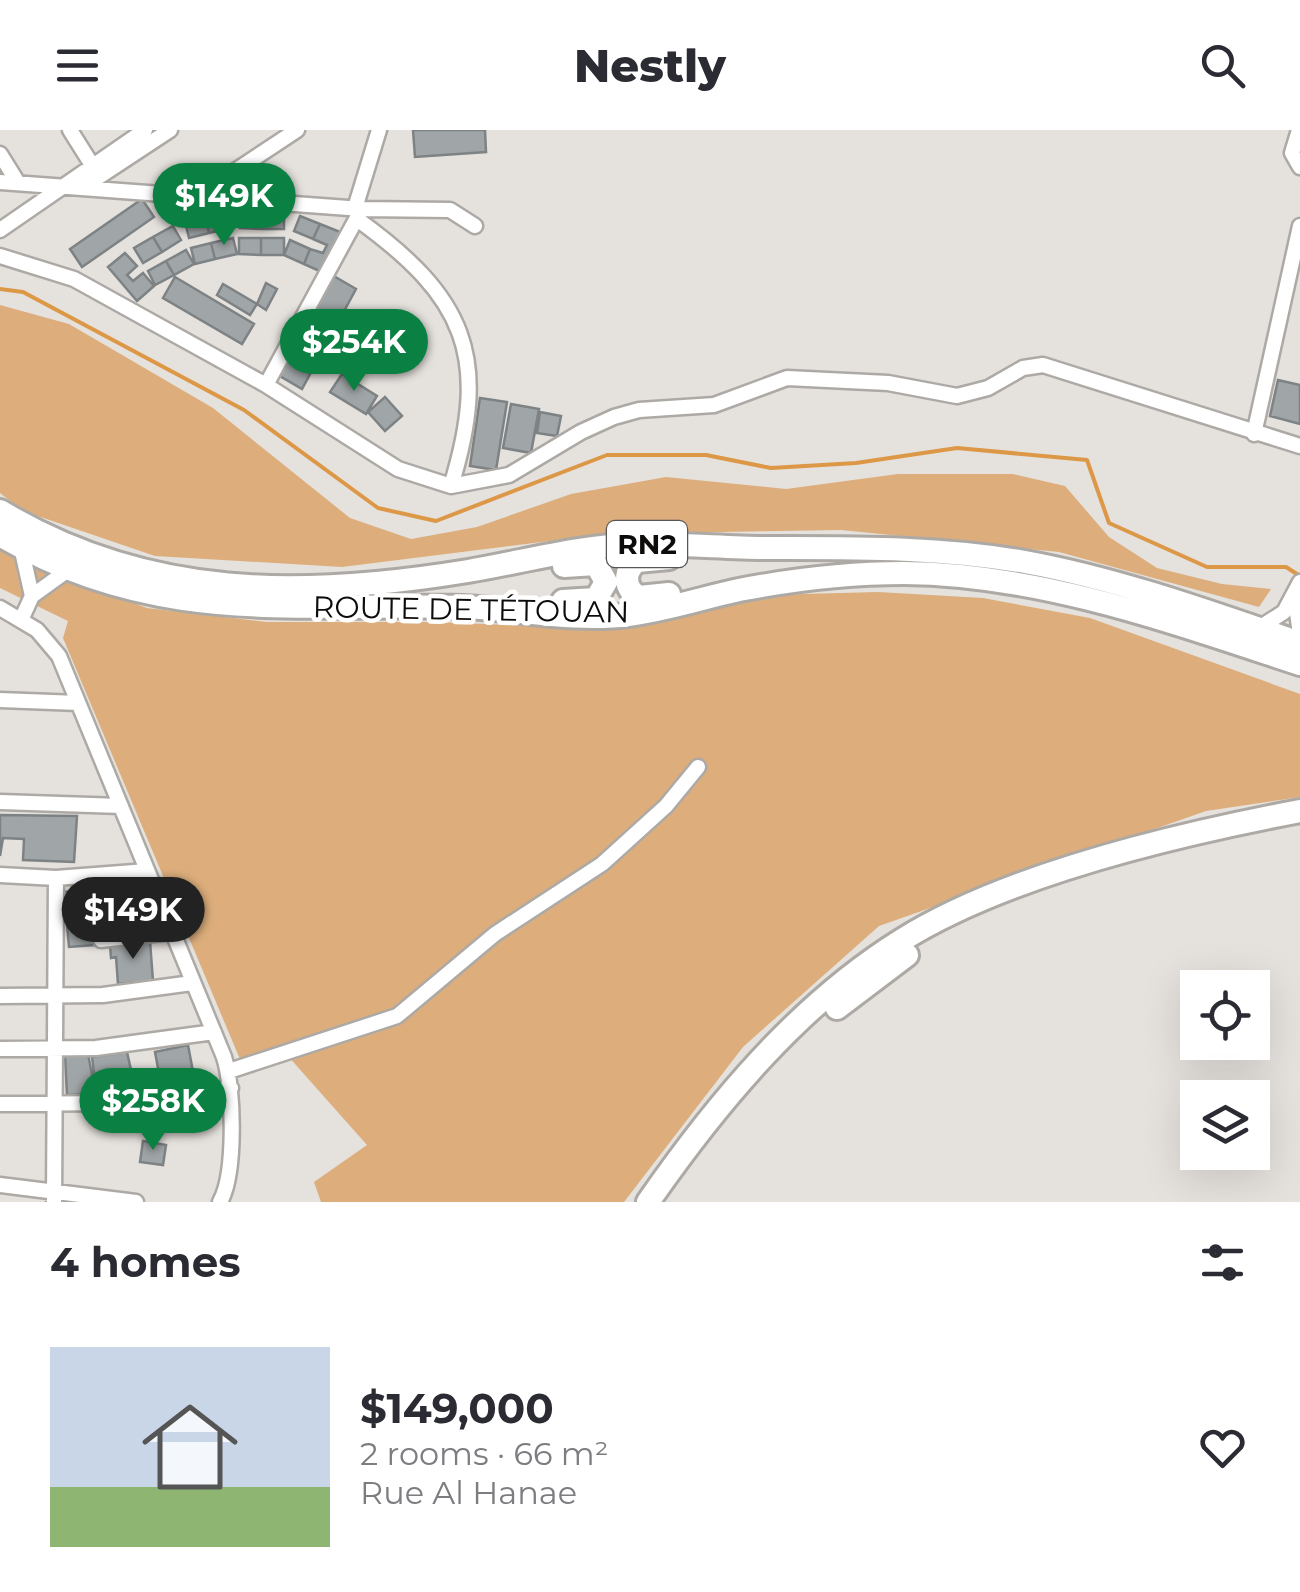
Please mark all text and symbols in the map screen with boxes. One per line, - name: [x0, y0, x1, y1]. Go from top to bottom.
- icon: menu: [50, 38, 105, 93]
- text: Nestly: [574, 38, 726, 93]
- icon: search: [1195, 38, 1250, 93]
- pin: $149K: [154, 163, 294, 248]
- text: $149K: [175, 176, 273, 215]
- pin: $254K: [284, 309, 424, 394]
- text: $254K: [302, 322, 406, 361]
- road number: RN2: [607, 521, 687, 567]
- street label: ROUTE DE TÉTOUAN: [312, 588, 630, 631]
- pin: $149K: [63, 877, 203, 962]
- text: $149K: [84, 890, 182, 929]
- map controls: [1180, 970, 1270, 1170]
- button: locate: [1180, 970, 1270, 1060]
- pin: $258K: [83, 1068, 223, 1153]
- button: layers: [1180, 1080, 1270, 1170]
- text: $258K: [101, 1081, 205, 1120]
- icon: filters: [1195, 1235, 1250, 1290]
- text: 4 homes: [50, 1236, 241, 1288]
- text: $149,000: [360, 1382, 554, 1434]
- icon: home: [130, 1387, 250, 1507]
- icon: heart: [1195, 1420, 1250, 1475]
- text: 2 rooms · 66 m²: [360, 1434, 609, 1473]
- text: Rue Al Hanae: [360, 1473, 577, 1512]

